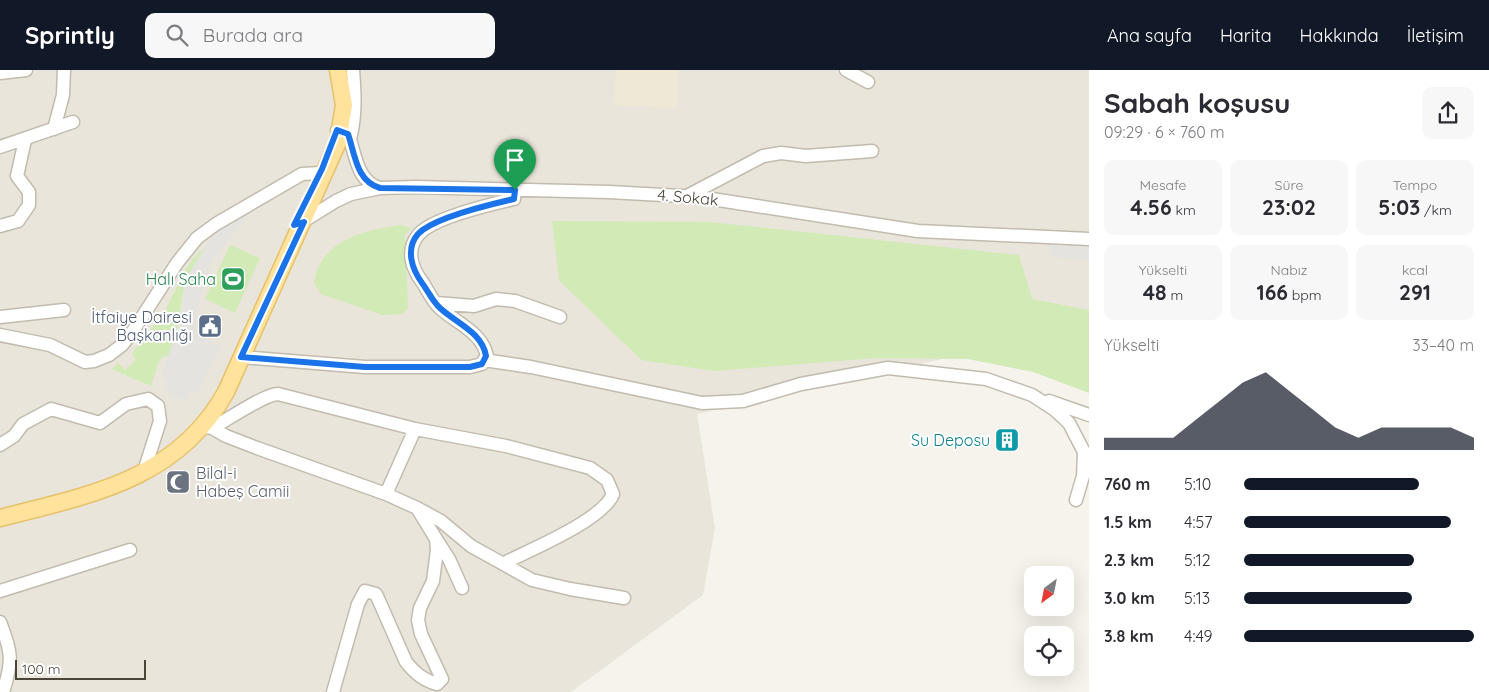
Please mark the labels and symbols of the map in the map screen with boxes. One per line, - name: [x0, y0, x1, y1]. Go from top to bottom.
- pin: [494, 139, 536, 190]
- street label: 4. Sokak: [657, 184, 719, 210]
- sports icon: Halı Saha: [220, 266, 246, 292]
- place label: Halı Saha: [146, 269, 216, 289]
- place label: İtfaiye Dairesi Başkanlığı: [91, 307, 192, 345]
- public building icon: İtfaiye Dairesi Başkanlığı: [197, 313, 223, 339]
- building icon: Su Deposu: [994, 427, 1020, 453]
- place label: Su Deposu: [911, 430, 990, 450]
- place label: Bilal-i Habeş Camii: [196, 463, 289, 501]
- mosque icon: Bilal-i Habeş Camii: [165, 469, 191, 495]
- north arrow: [1024, 566, 1074, 616]
- scale bar: [15, 657, 146, 680]

